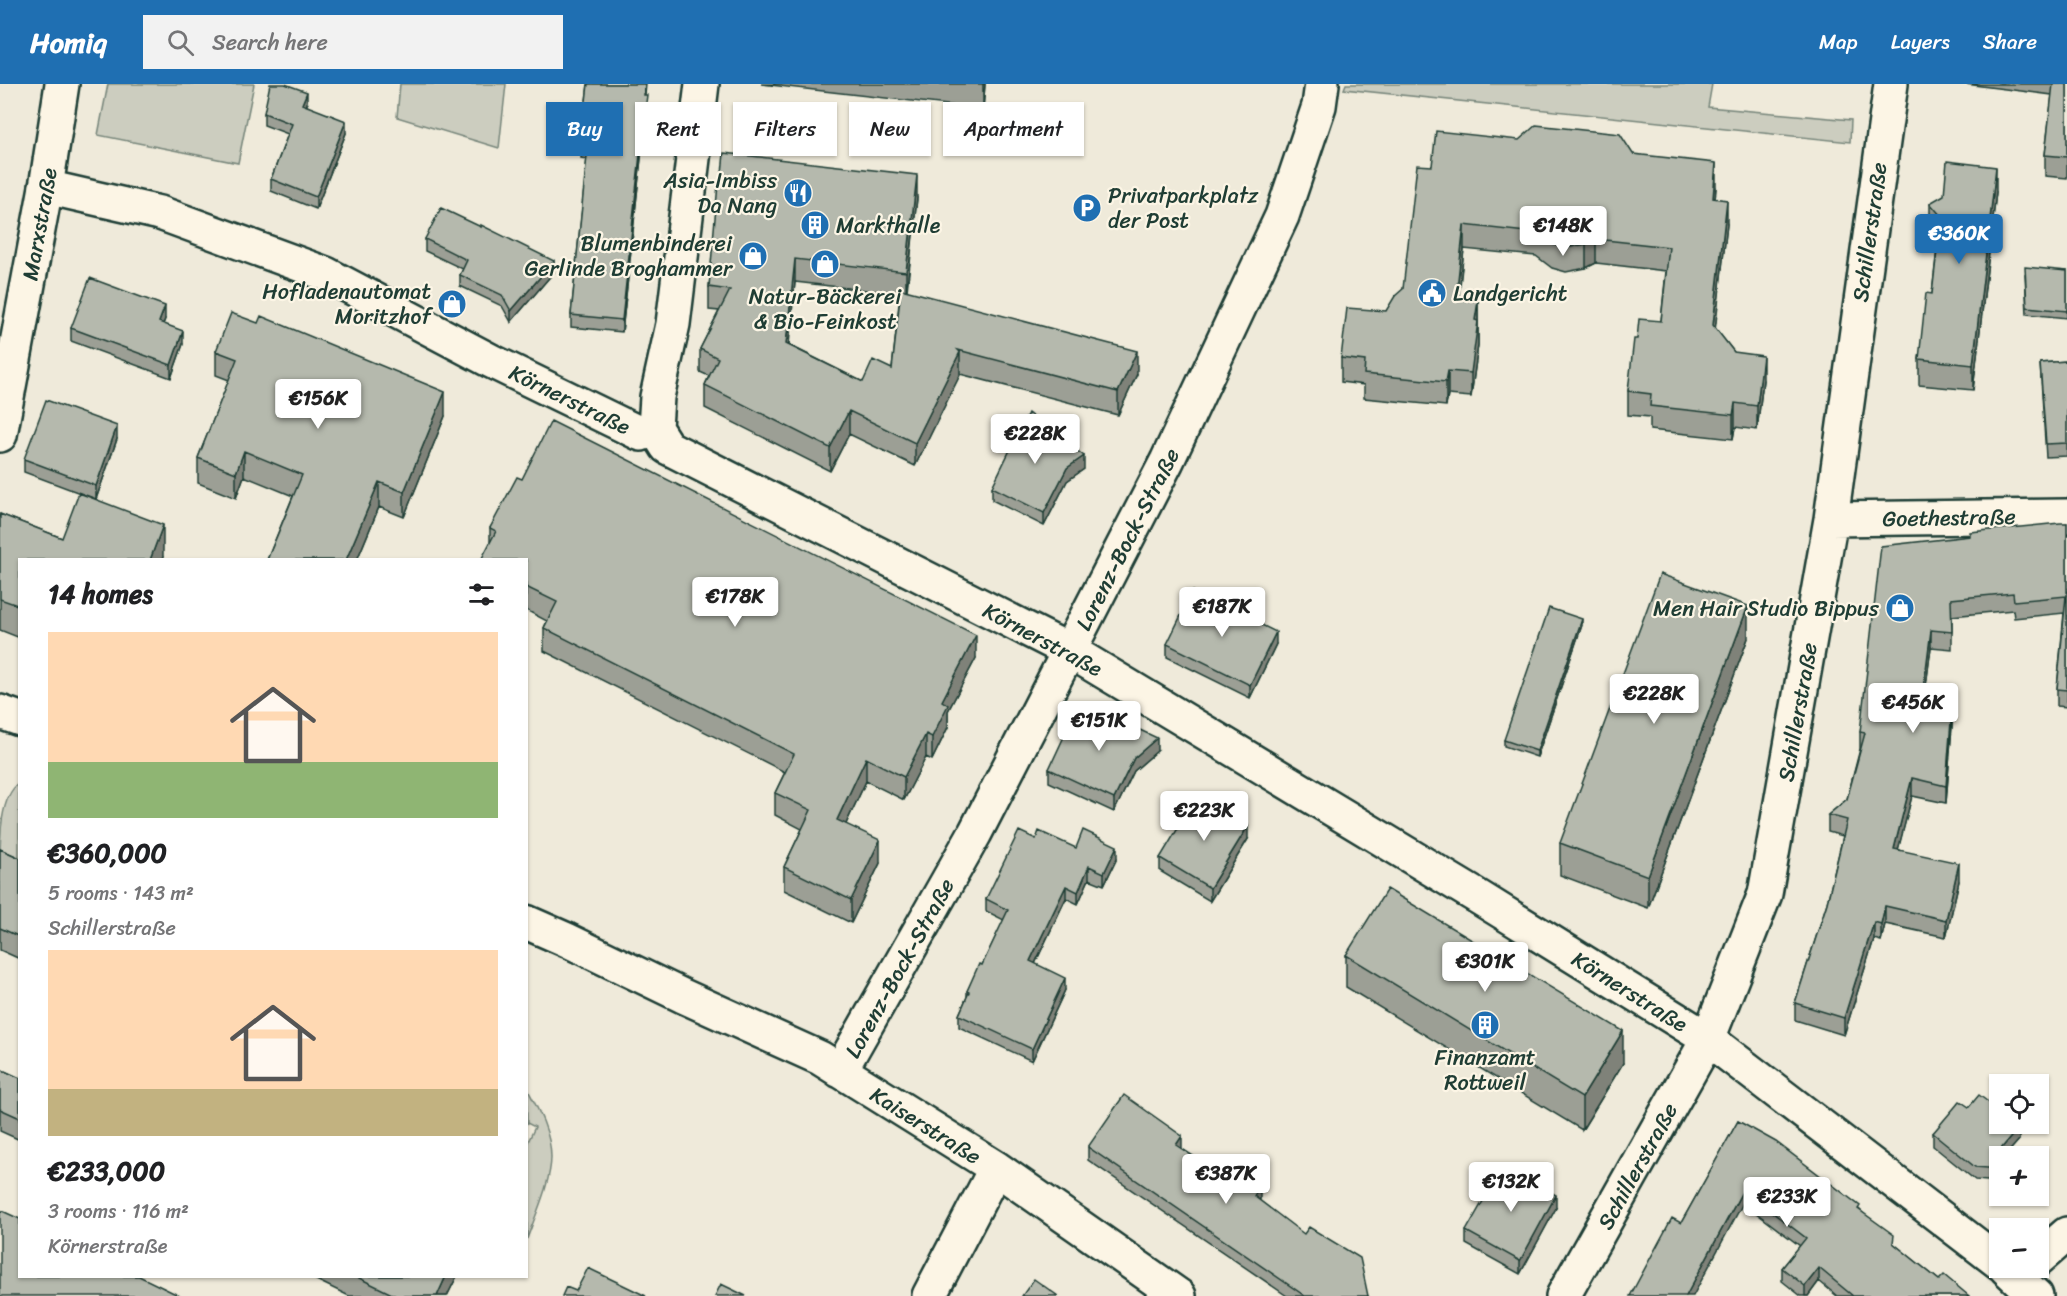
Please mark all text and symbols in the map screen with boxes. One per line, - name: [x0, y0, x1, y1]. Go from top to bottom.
- search box: [143, 15, 563, 69]
- text: Homiq: [30, 18, 107, 67]
- text: Search here: [212, 23, 328, 62]
- text: Map: [1819, 23, 1858, 61]
- text: Layers: [1891, 23, 1950, 61]
- text: Share: [1983, 23, 2037, 61]
- icon: search: [164, 26, 197, 59]
- chip: Buy: [546, 102, 623, 156]
- chip: Rent: [635, 102, 721, 156]
- chip: Filters: [733, 102, 837, 156]
- chip: New: [849, 102, 931, 156]
- chip: Apartment: [943, 102, 1084, 156]
- street label: Schillerstraße: [1840, 160, 1899, 304]
- place label: Asia-Imbiss Da Nang: [662, 161, 778, 225]
- street label: Marxstraße: [10, 164, 69, 283]
- place label: Privatparkplatz der Post: [1108, 176, 1259, 240]
- restaurant icon: Asia-Imbiss Da Nang: [782, 177, 814, 209]
- parking icon: Privatparkplatz der Post: [1071, 192, 1103, 224]
- place label: Markthalle: [836, 206, 941, 245]
- pin: €148K: [1521, 206, 1605, 257]
- text: €148K: [1534, 208, 1592, 243]
- building icon: Markthalle: [799, 209, 831, 241]
- pin: €360K: [1917, 214, 2001, 265]
- text: €360K: [1929, 216, 1989, 251]
- place label: Blumenbinderei Gerlinde Broghammer: [525, 224, 734, 288]
- shop icon: Blumenbinderei Gerlinde Broghammer: [737, 240, 769, 272]
- shop icon: Natur-Bäckerei & Bio-Feinkost: [809, 248, 841, 280]
- place label: Hofladenautomat Moritzhof: [262, 272, 433, 336]
- place label: Landgericht: [1453, 274, 1568, 313]
- place label: Natur-Bäckerei & Bio-Feinkost: [749, 277, 902, 341]
- public building icon: Landgericht: [1416, 277, 1448, 309]
- shop icon: Hofladenautomat Moritzhof: [436, 288, 468, 320]
- street label: Körnerstraße: [502, 353, 638, 446]
- pin: €156K: [276, 379, 360, 430]
- text: €156K: [289, 381, 347, 416]
- pin: €228K: [993, 414, 1077, 465]
- text: €228K: [1005, 416, 1065, 451]
- street label: Lorenz-Bock-Straße: [1064, 441, 1190, 638]
- street label: Goethestraße: [1882, 497, 2016, 538]
- text: 14 homes: [48, 571, 153, 617]
- pin: €178K: [693, 577, 777, 628]
- icon: filters: [465, 578, 498, 611]
- text: €178K: [706, 579, 764, 614]
- pin: €187K: [1180, 587, 1264, 638]
- text: €187K: [1193, 589, 1251, 624]
- place label: Men Hair Studio Bippus: [1653, 589, 1880, 628]
- street label: Körnerstraße: [976, 591, 1110, 688]
- shop icon: Men Hair Studio Bippus: [1884, 592, 1916, 624]
- street label: Schillerstraße: [1766, 640, 1829, 785]
- icon: home: [219, 671, 327, 779]
- pin: €228K: [1612, 674, 1696, 725]
- text: €228K: [1624, 676, 1684, 711]
- pin: €456K: [1871, 683, 1955, 734]
- text: €456K: [1882, 685, 1944, 720]
- pin: €151K: [1057, 701, 1141, 752]
- text: €151K: [1072, 703, 1126, 738]
- pin: €223K: [1162, 791, 1246, 842]
- text: €223K: [1174, 793, 1234, 828]
- text: €360,000: [48, 830, 167, 876]
- street label: Lorenz-Bock-Straße: [834, 871, 965, 1066]
- text: 5 rooms · 143 m²: [48, 876, 194, 911]
- text: Schillerstraße: [48, 911, 176, 946]
- street label: Körnerstraße: [1564, 940, 1696, 1043]
- pin: €301K: [1443, 942, 1527, 993]
- text: €301K: [1456, 944, 1514, 979]
- icon: home: [219, 989, 327, 1097]
- building icon: Finanzamt Rottweil: [1469, 1009, 1501, 1041]
- place label: Finanzamt Rottweil: [1435, 1038, 1536, 1102]
- map controls: [1989, 1074, 2049, 1278]
- button: locate: [1989, 1074, 2049, 1134]
- street label: Kaiserstraße: [862, 1076, 989, 1175]
- street label: Schillerstraße: [1586, 1095, 1689, 1237]
- button: +: [1989, 1146, 2049, 1206]
- text: €233,000: [48, 1148, 165, 1194]
- pin: €387K: [1184, 1154, 1268, 1205]
- text: €387K: [1196, 1156, 1256, 1191]
- pin: €132K: [1469, 1162, 1553, 1213]
- text: €132K: [1483, 1164, 1539, 1199]
- pin: €233K: [1745, 1177, 1829, 1228]
- text: €233K: [1758, 1179, 1816, 1214]
- text: 3 rooms · 116 m²: [48, 1194, 189, 1229]
- button: −: [1989, 1218, 2049, 1278]
- text: Körnerstraße: [48, 1229, 167, 1264]

